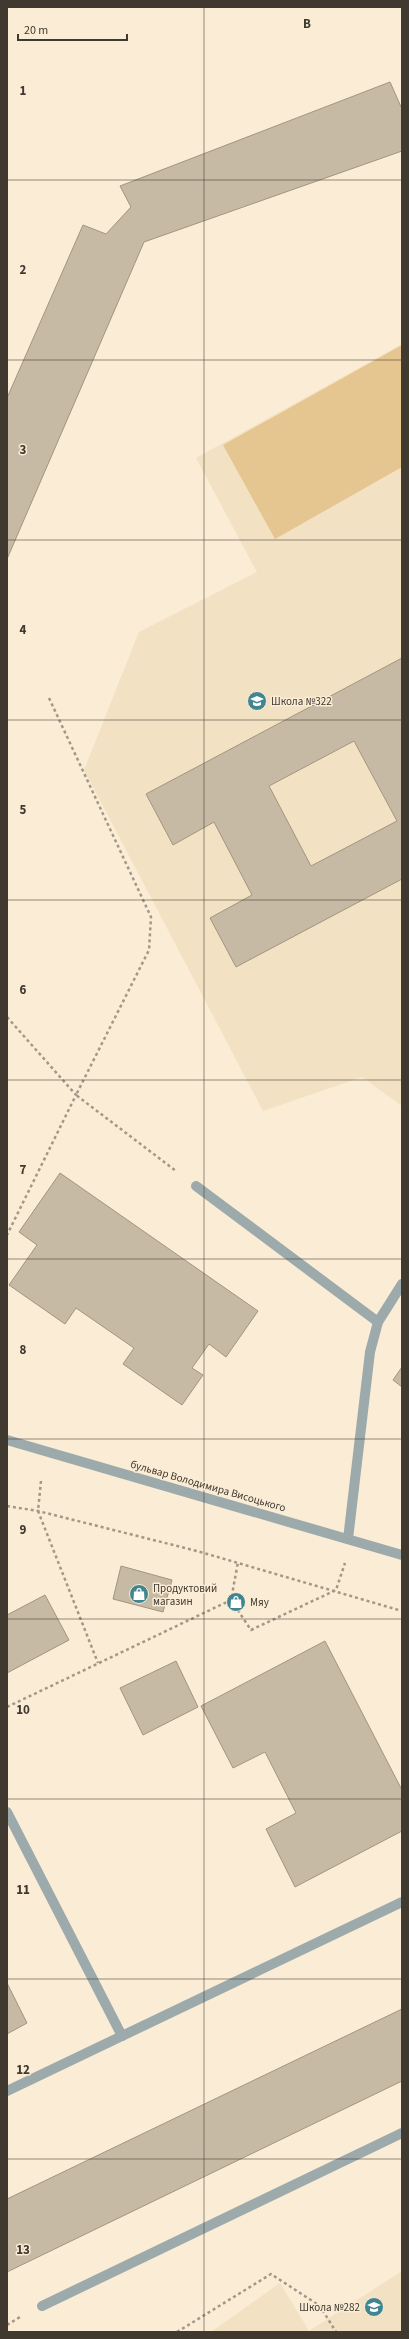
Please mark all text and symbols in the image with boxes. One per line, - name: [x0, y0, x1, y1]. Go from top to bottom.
- text: B: [303, 15, 311, 33]
- scale bar: [18, 16, 127, 42]
- text: 20 m: [24, 22, 48, 39]
- text: 1: [20, 82, 27, 100]
- text: 2: [20, 261, 27, 279]
- text: 3: [20, 441, 27, 459]
- text: 4: [20, 621, 27, 639]
- school or university icon: Школа №322: [246, 690, 268, 712]
- place label: Школа №322: [271, 694, 332, 709]
- text: 5: [20, 801, 27, 819]
- text: 6: [20, 981, 27, 999]
- text: 7: [20, 1161, 27, 1179]
- text: 8: [20, 1341, 27, 1359]
- street label: бульвар Володимира Висоцького: [129, 1457, 287, 1515]
- text: 9: [20, 1521, 27, 1539]
- place label: Продуктовий магазин: [153, 1581, 217, 1609]
- shop icon: Продуктовий магазин: [128, 1583, 150, 1605]
- shop icon: Мяу: [225, 1591, 247, 1613]
- place label: Мяу: [250, 1595, 269, 1610]
- text: 10: [16, 1701, 30, 1719]
- text: 11: [16, 1881, 30, 1899]
- text: 12: [16, 2061, 30, 2079]
- text: 13: [16, 2241, 30, 2259]
- school or university icon: Школа №282: [363, 2296, 385, 2318]
- place label: Школа №282: [299, 2300, 360, 2315]

